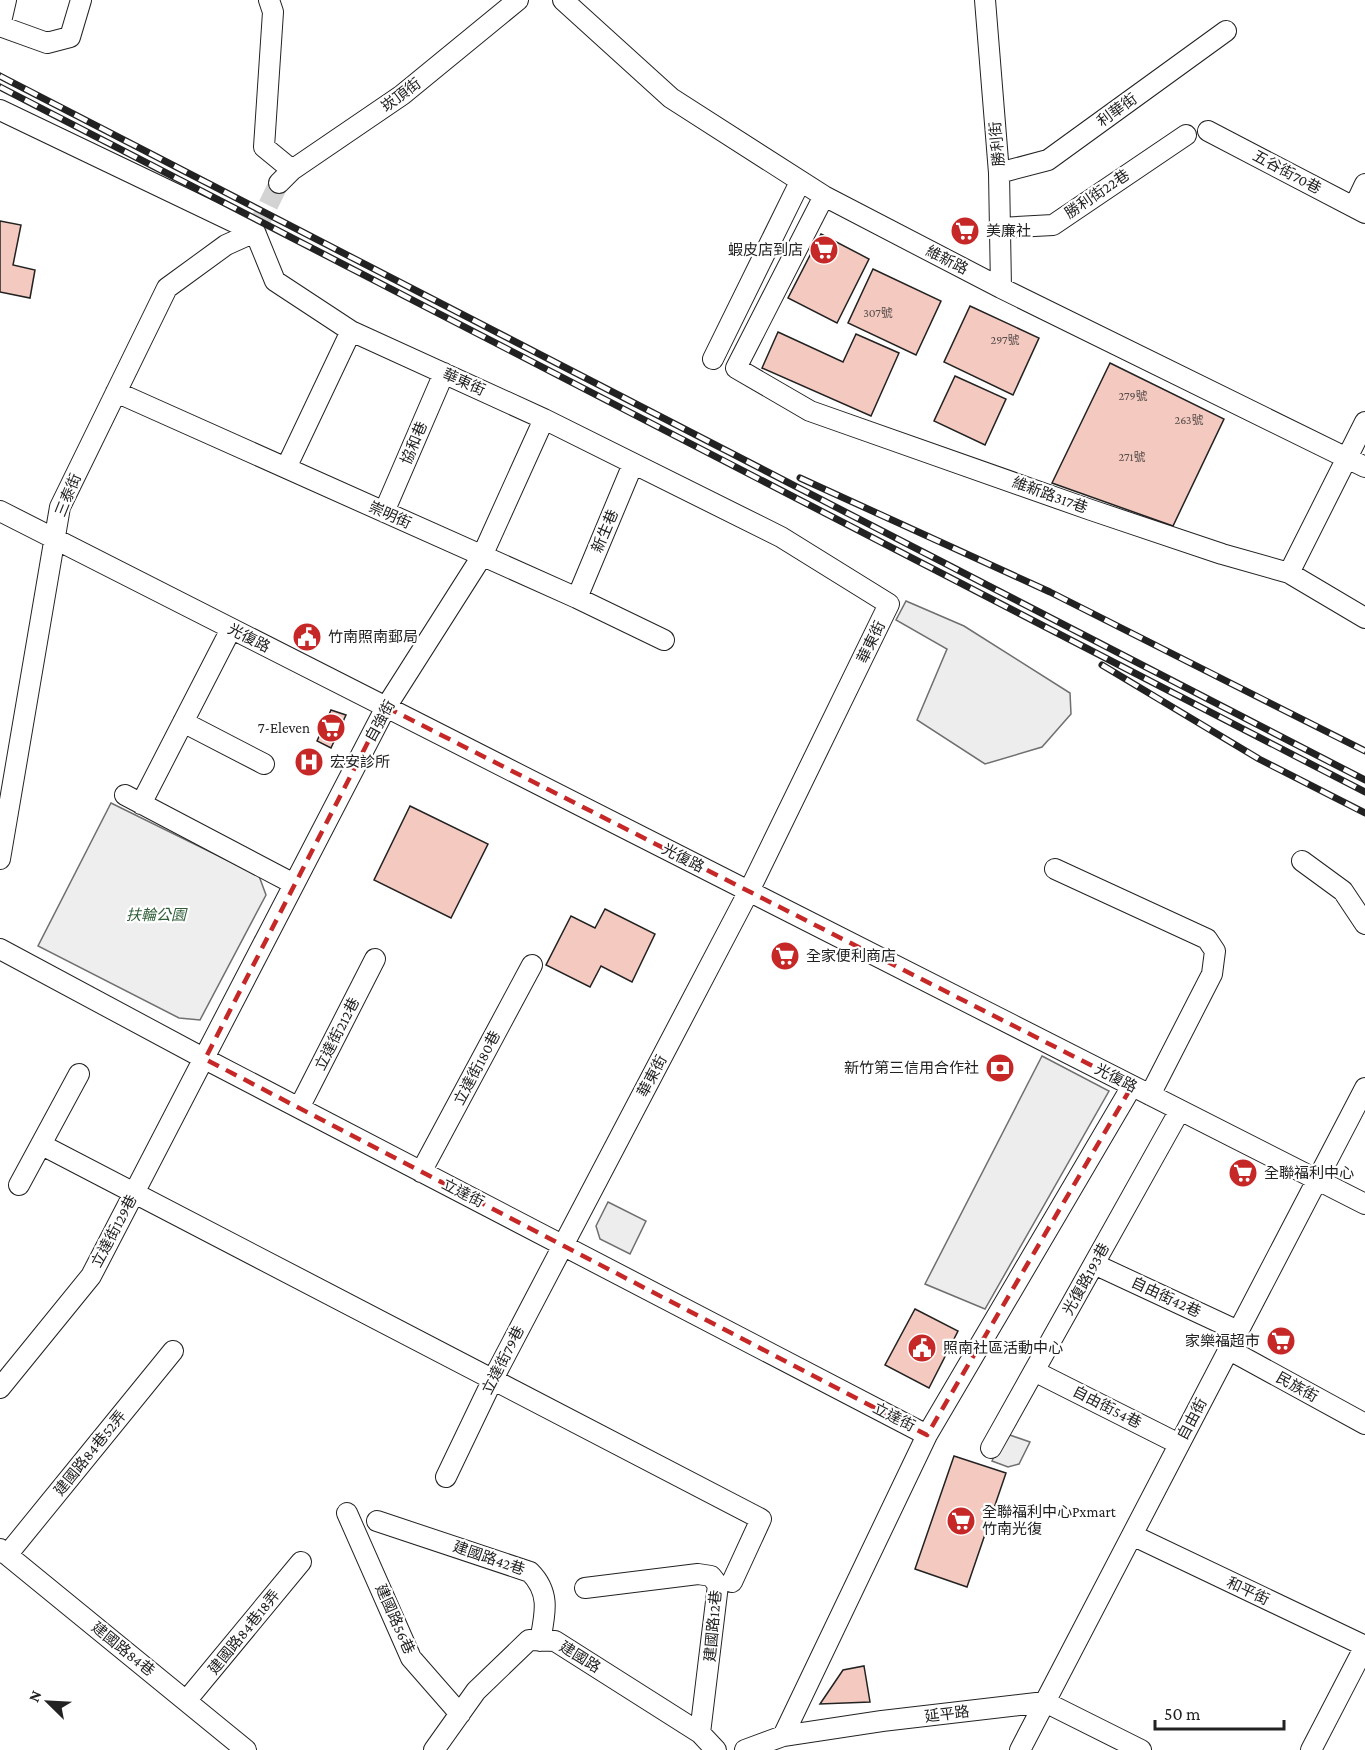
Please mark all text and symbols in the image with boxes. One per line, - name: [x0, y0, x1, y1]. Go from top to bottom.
- street label: 崁頂街: [378, 75, 424, 115]
- street label: 利華街: [1094, 90, 1140, 130]
- street label: 勝利街: [987, 121, 1007, 167]
- street label: 五谷街70巷: [1250, 147, 1324, 197]
- street label: 勝利街22巷: [1062, 167, 1132, 221]
- supermarket icon: 美廉社: [949, 215, 981, 247]
- place label: 美廉社: [986, 223, 1031, 239]
- supermarket icon: 蝦皮店到店: [808, 234, 840, 266]
- place label: 蝦皮店到店: [728, 242, 803, 258]
- street label: 維新路: [923, 243, 971, 277]
- house number: 307號: [863, 306, 893, 320]
- house number: 297號: [990, 333, 1020, 347]
- street label: 華東街: [440, 366, 488, 398]
- house number: 279號: [1118, 389, 1148, 403]
- house number: 263號: [1174, 413, 1204, 427]
- street label: 協和巷: [397, 419, 430, 467]
- house number: 271號: [1118, 450, 1146, 464]
- street label: 三泰街: [51, 471, 84, 519]
- street label: 維新路317巷: [1010, 474, 1090, 516]
- street label: 崇明街: [366, 499, 414, 531]
- street label: 新生巷: [589, 507, 621, 555]
- street label: 華東街: [854, 618, 888, 666]
- street label: 光復路: [225, 621, 273, 655]
- public building icon: 竹南照南郵局: [291, 621, 323, 653]
- place label: 竹南照南郵局: [328, 629, 418, 645]
- street label: 自強街: [362, 697, 398, 745]
- supermarket icon: 7-Eleven: [315, 712, 347, 744]
- place label: 7-Eleven: [258, 720, 310, 736]
- hospital icon: 宏安診所: [293, 746, 325, 778]
- place label: 宏安診所: [330, 754, 390, 770]
- street label: 光復路: [659, 841, 707, 875]
- park label: 扶輪公園: [126, 907, 188, 923]
- supermarket icon: 全家便利商店: [769, 940, 801, 972]
- place label: 全家便利商店: [806, 948, 896, 964]
- street label: 立達街212巷: [312, 995, 362, 1073]
- street label: 立達街180巷: [451, 1028, 503, 1108]
- street label: 華東街: [634, 1052, 670, 1100]
- bank icon: 新竹第三信用合作社: [984, 1052, 1016, 1084]
- place label: 新竹第三信用合作社: [844, 1060, 979, 1076]
- street label: 光復路: [1092, 1061, 1140, 1095]
- supermarket icon: 全聯福利中心: [1227, 1157, 1259, 1189]
- place label: 全聯福利中心: [1264, 1165, 1354, 1181]
- street label: 立達街: [439, 1176, 487, 1210]
- street label: 立達街129巷: [88, 1192, 140, 1270]
- street label: 光復路193巷: [1060, 1240, 1112, 1318]
- street label: 自由街42巷: [1129, 1274, 1203, 1320]
- street label: 立達街79巷: [479, 1323, 527, 1397]
- supermarket icon: 家樂福超市: [1265, 1325, 1297, 1357]
- public building icon: 照南社區活動中心: [906, 1332, 938, 1364]
- place label: 家樂福超市: [1185, 1333, 1260, 1349]
- place label: 照南社區活動中心: [943, 1340, 1063, 1356]
- street label: 民族街: [1273, 1369, 1321, 1405]
- street label: 自由街54巷: [1070, 1383, 1144, 1431]
- street label: 自由街: [1174, 1395, 1210, 1443]
- street label: 立達街: [870, 1400, 918, 1434]
- street label: 建國路84巷52弄: [51, 1407, 129, 1499]
- place label: 全聯福利中心Pxmart 竹南光復: [982, 1504, 1117, 1537]
- supermarket icon: 全聯福利中心Pxmart 竹南光復: [945, 1505, 977, 1537]
- street label: 建國路42巷: [451, 1538, 527, 1578]
- street label: 和平街: [1224, 1574, 1272, 1608]
- street label: 建國路56巷: [372, 1582, 418, 1656]
- street label: 建國路84巷18弄: [205, 1587, 283, 1677]
- street label: 建國路12巷: [702, 1589, 724, 1663]
- street label: 建國路84巷: [89, 1619, 157, 1679]
- street label: 建國路: [557, 1638, 603, 1676]
- north arrow: [18, 1672, 78, 1732]
- text: N: [25, 1688, 45, 1705]
- scale bar: [1155, 1693, 1284, 1731]
- street label: 延平路: [924, 1703, 970, 1725]
- text: 50 m: [1164, 1704, 1201, 1724]

